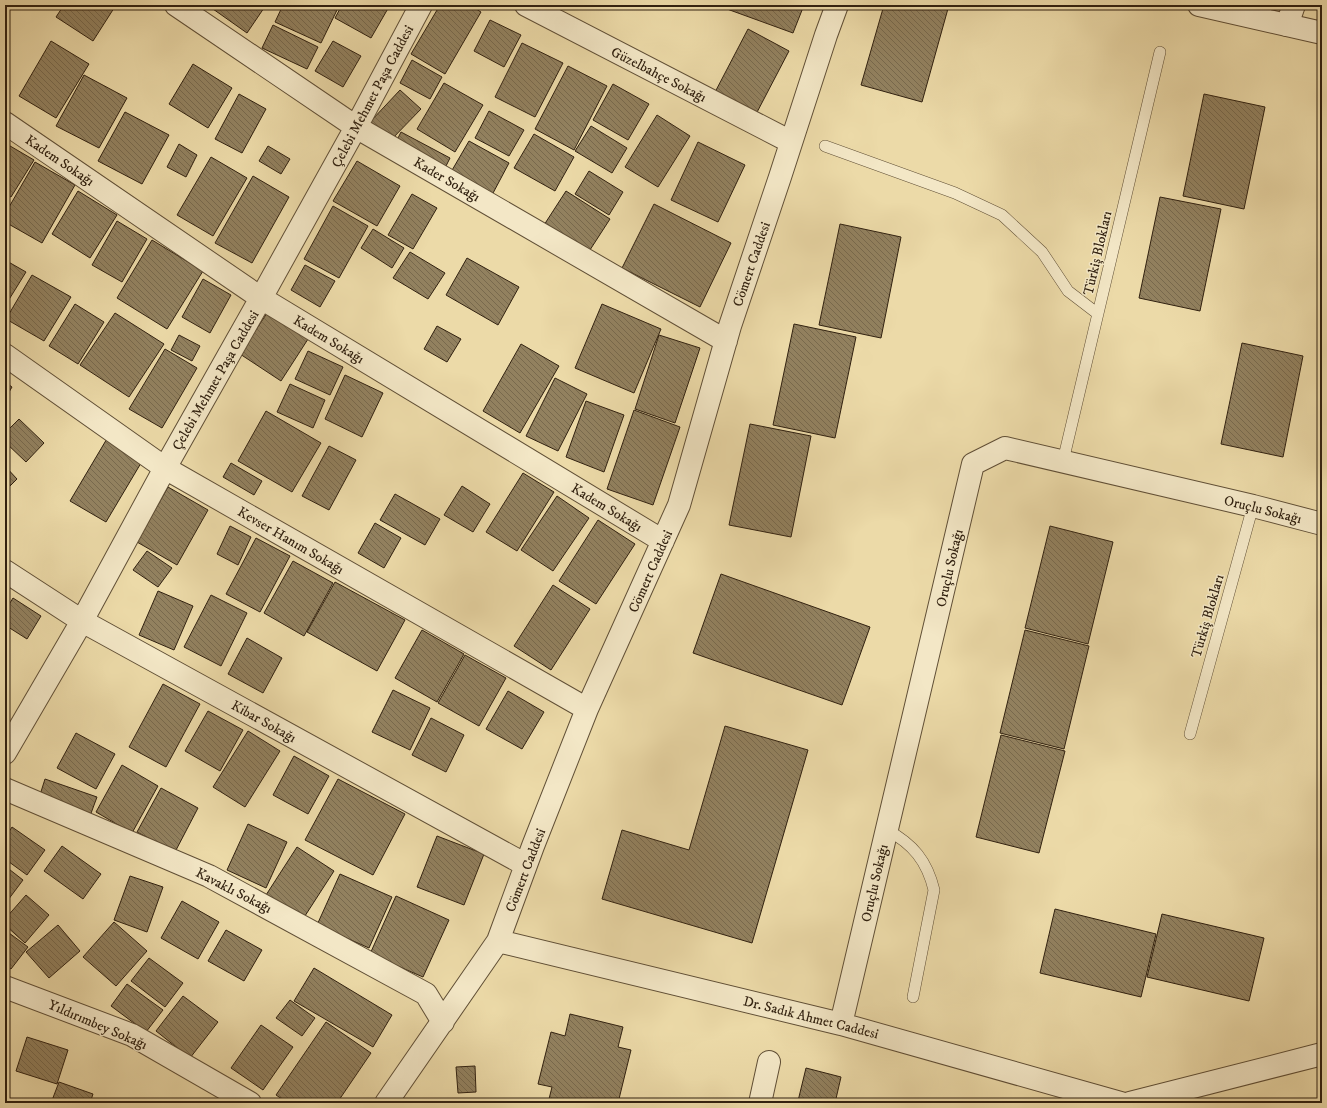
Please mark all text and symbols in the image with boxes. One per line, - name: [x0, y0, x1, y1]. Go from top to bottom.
- street label: Çelebi Mehmet Paşa Caddesi: [328, 22, 418, 171]
- street label: Güzelbahçe Sokağı: [608, 43, 710, 107]
- street label: Kadem Sokağı: [21, 131, 98, 191]
- street label: Kader Sokağı: [410, 154, 483, 206]
- street label: Türkiş Blokları: [1080, 209, 1117, 297]
- street label: Cömert Caddesi: [729, 219, 775, 309]
- street label: Çelebi Mehmet Paşa Caddesi: [168, 307, 264, 454]
- street label: Kadem Sokağı: [290, 312, 368, 368]
- street label: Kadem Sokağı: [568, 480, 646, 536]
- street label: Oruçlu Sokağı: [1222, 492, 1304, 528]
- street label: Kevser Hanım Sokağı: [234, 503, 347, 579]
- street label: Cömert Caddesi: [625, 527, 677, 615]
- street label: Oruçlu Sokağı: [932, 527, 968, 609]
- street label: Türkiş Blokları: [1187, 572, 1229, 660]
- street label: Kibar Sokağı: [228, 697, 300, 747]
- street label: Cömert Caddesi: [502, 826, 550, 915]
- street label: Oruçlu Sokağı: [857, 842, 893, 924]
- street label: Kavaklı Sokağı: [192, 864, 275, 918]
- street label: Dr. Sadık Ahmet Caddesi: [741, 992, 881, 1044]
- street label: Yıldırımbey Sokağı: [45, 996, 150, 1054]

